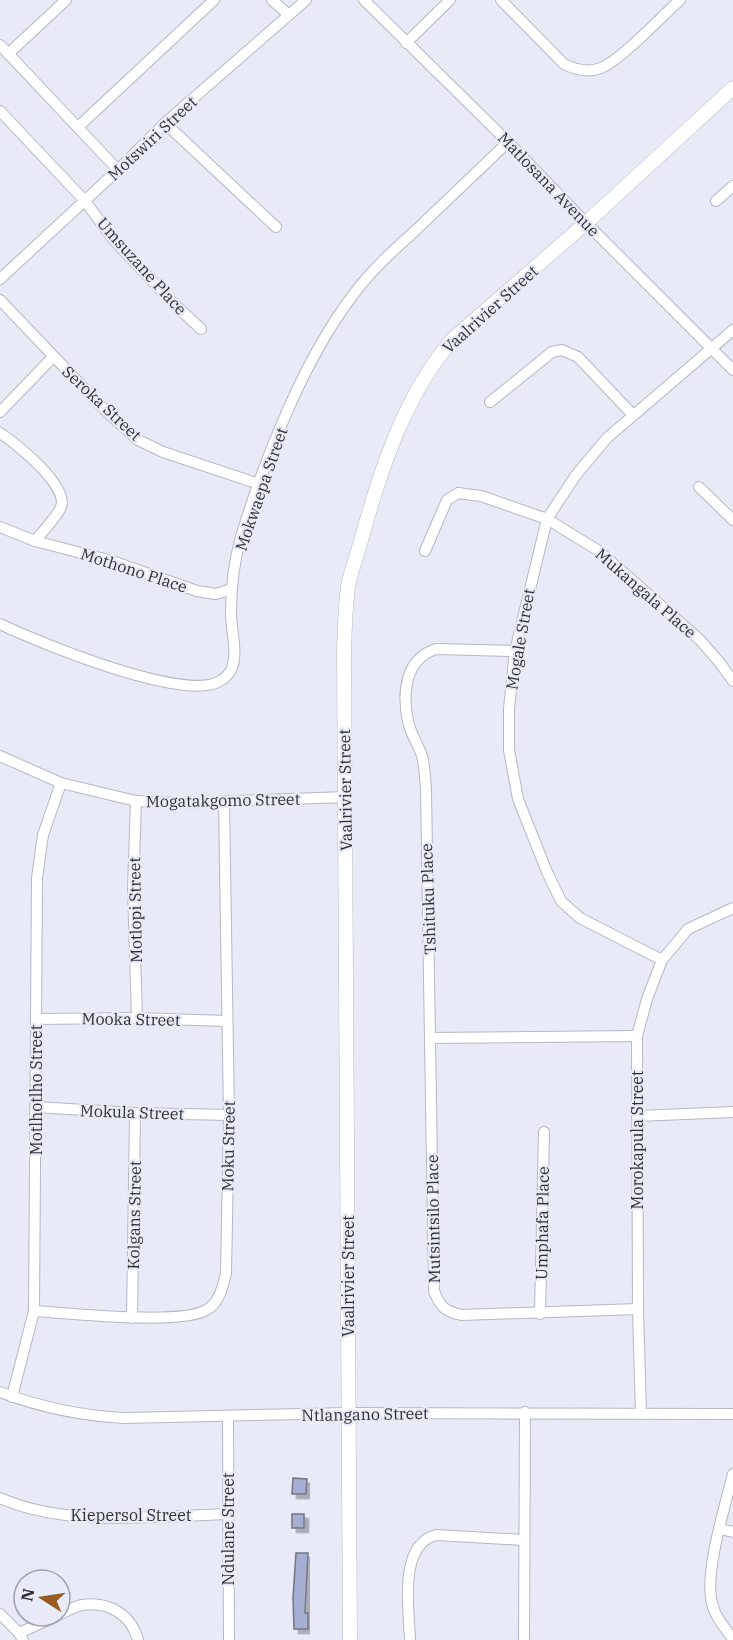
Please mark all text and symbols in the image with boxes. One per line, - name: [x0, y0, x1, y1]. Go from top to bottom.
- street label: Motswiri Street: [103, 91, 201, 184]
- street label: Matlosana Avenue: [494, 128, 604, 240]
- street label: Umsuzane Place: [93, 213, 191, 319]
- street label: Vaalrivier Street: [438, 261, 542, 357]
- street label: Seroka Street: [58, 361, 146, 445]
- street label: Mokwaepa Street: [230, 424, 292, 553]
- street label: Mothono Place: [78, 543, 190, 597]
- street label: Mukangala Place: [592, 544, 700, 642]
- street label: Mogale Street: [501, 586, 539, 691]
- street label: Vaalrivier Street: [334, 729, 356, 851]
- street label: Mogatakgomo Street: [146, 789, 301, 811]
- street label: Tshituku Place: [416, 843, 440, 955]
- street label: Motlopi Street: [124, 857, 146, 963]
- street label: Mooka Street: [81, 1008, 181, 1030]
- street label: Motlhotlho Street: [26, 1024, 46, 1155]
- street label: Morokapula Street: [627, 1070, 647, 1210]
- street label: Mokula Street: [80, 1100, 185, 1124]
- street label: Moku Street: [217, 1100, 239, 1192]
- street label: Mutsintsilo Place: [422, 1154, 444, 1284]
- street label: Kolgans Street: [123, 1160, 145, 1270]
- street label: Umphafa Place: [531, 1166, 553, 1280]
- street label: Vaalrivier Street: [338, 1215, 358, 1337]
- street label: Ntlangano Street: [301, 1403, 429, 1425]
- street label: Ndulane Street: [218, 1472, 238, 1586]
- street label: Kiepersol Street: [71, 1505, 192, 1525]
- north arrow: [12, 1568, 72, 1628]
- text: N: [16, 1587, 38, 1603]

